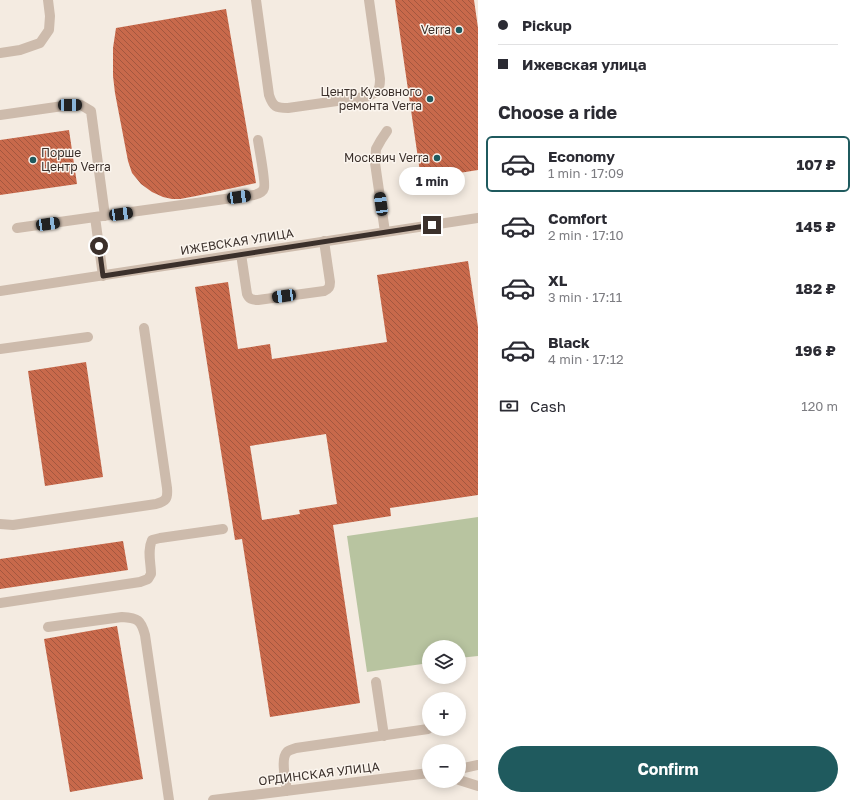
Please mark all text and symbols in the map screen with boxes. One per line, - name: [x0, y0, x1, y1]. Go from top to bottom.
- text: Pickup: [522, 16, 572, 34]
- place label: Verra: [421, 22, 451, 37]
- marker: Verra: [454, 25, 464, 35]
- text: Ижевская улица: [522, 55, 646, 73]
- place label: Центр Кузовного ремонта Verra: [321, 84, 422, 113]
- marker: Центр Кузовного ремонта Verra: [425, 94, 435, 104]
- car: [58, 99, 82, 111]
- text: Choose a ride: [498, 101, 617, 123]
- place label: Порше Центр Verra: [41, 145, 111, 174]
- icon: car: [500, 146, 536, 182]
- text: Economy: [548, 147, 615, 165]
- place label: Москвич Verra: [344, 150, 429, 165]
- marker: Москвич Verra: [432, 153, 442, 163]
- marker: Порше Центр Verra: [28, 155, 38, 165]
- text: 107 ₽: [796, 155, 836, 173]
- text: 1 min · 17:09: [548, 165, 624, 181]
- callout: 1 min: [399, 167, 465, 195]
- text: 1 min: [416, 173, 448, 189]
- car: [226, 189, 252, 205]
- car: [373, 191, 389, 217]
- car: [108, 206, 134, 222]
- icon: car: [500, 208, 536, 244]
- text: Comfort: [548, 209, 607, 227]
- car: [35, 216, 61, 232]
- route end: [423, 216, 441, 234]
- text: 145 ₽: [796, 217, 836, 235]
- street label: ИЖЕВСКАЯ УЛИЦА: [179, 225, 295, 258]
- text: 2 min · 17:10: [548, 227, 624, 243]
- route start: [90, 237, 108, 255]
- icon: car: [500, 270, 536, 306]
- text: XL: [548, 271, 567, 289]
- text: 182 ₽: [796, 279, 836, 297]
- car: [271, 288, 297, 304]
- text: 3 min · 17:11: [548, 289, 622, 305]
- icon: car: [500, 332, 536, 368]
- text: Black: [548, 333, 590, 351]
- text: 196 ₽: [795, 341, 836, 359]
- text: 4 min · 17:12: [548, 351, 624, 367]
- icon: cash: [498, 395, 520, 417]
- text: Cash: [530, 397, 566, 415]
- text: 120 m: [801, 398, 838, 414]
- map controls: [422, 640, 466, 788]
- button: layers: [422, 640, 466, 684]
- button: +: [422, 692, 466, 736]
- button: −: [422, 744, 466, 788]
- button: Confirm: [498, 746, 838, 792]
- street label: ОРДИНСКАЯ УЛИЦА: [258, 759, 380, 788]

